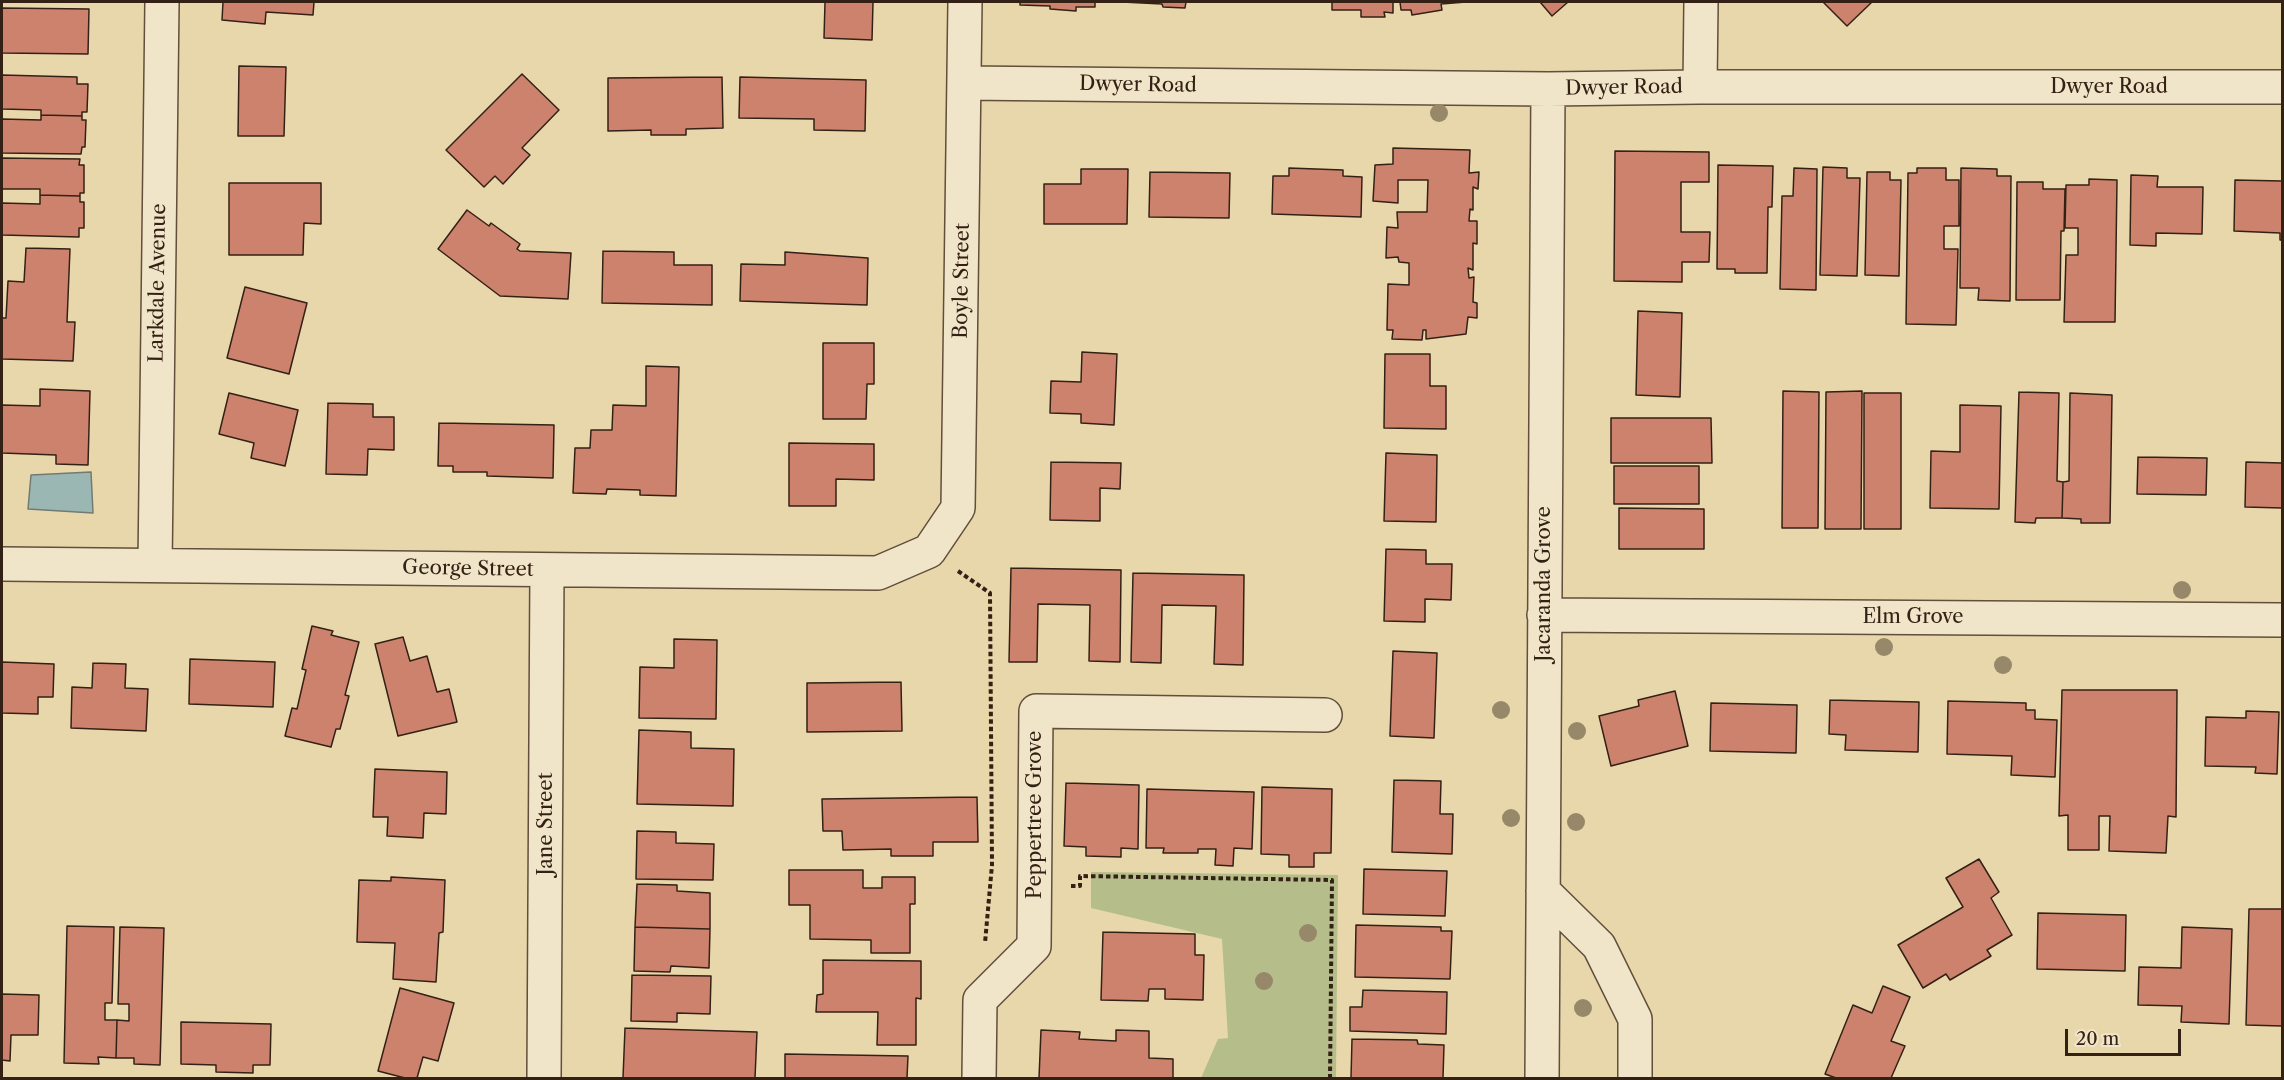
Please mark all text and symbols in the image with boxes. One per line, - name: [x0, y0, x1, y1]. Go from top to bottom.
- street label: Dwyer Road: [1079, 72, 1197, 98]
- street label: Dwyer Road: [1565, 75, 1683, 101]
- street label: Dwyer Road: [2050, 75, 2168, 99]
- street label: Larkdale Avenue: [145, 203, 171, 363]
- street label: Boyle Street: [949, 223, 975, 339]
- street label: Jacaranda Grove: [1532, 506, 1556, 662]
- street label: George Street: [402, 556, 534, 582]
- street label: Elm Grove: [1862, 605, 1964, 629]
- street label: Peppertree Grove: [1023, 731, 1047, 899]
- street label: Jane Street: [534, 772, 558, 876]
- scale bar: [2068, 1017, 2184, 1055]
- text: 20 m: [2076, 1028, 2119, 1050]

